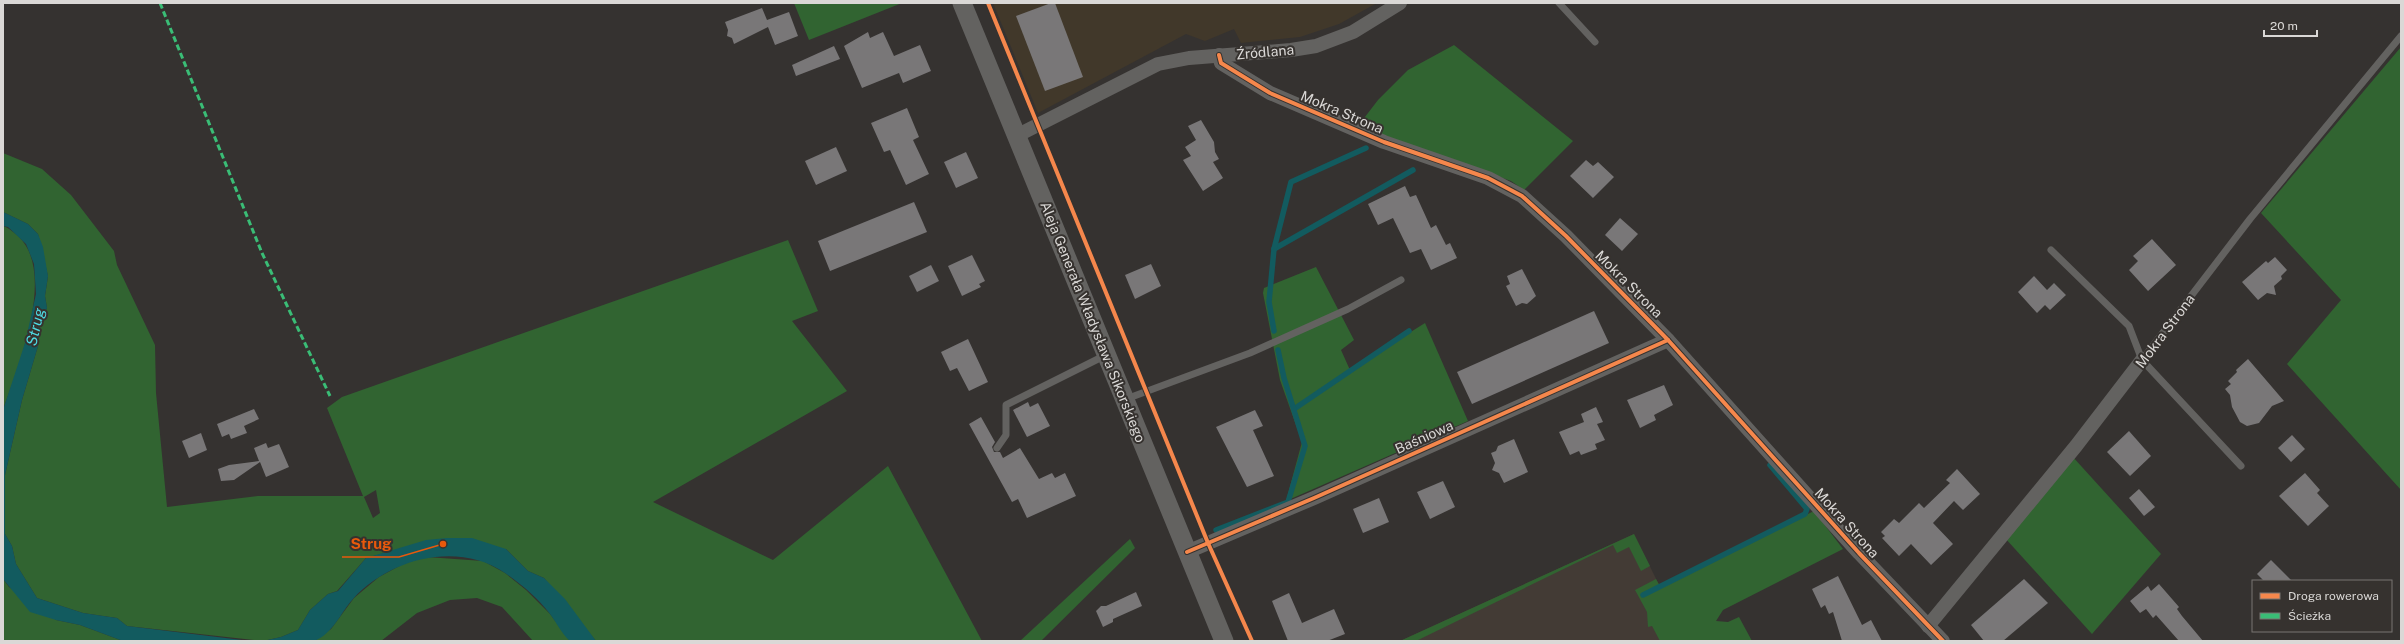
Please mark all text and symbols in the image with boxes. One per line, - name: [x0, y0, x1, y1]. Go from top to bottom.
- scale bar: [2264, 12, 2317, 38]
- text: 20 m: [2270, 19, 2298, 33]
- street label: Źródlana: [1235, 41, 1295, 63]
- street label: Mokra Strona: [1298, 87, 1386, 137]
- street label: Aleja Generała Władysława Sikorskiego: [1037, 199, 1149, 445]
- street label: Mokra Strona: [1592, 247, 1666, 321]
- street label: Mokra Strona: [2132, 291, 2198, 371]
- water label: Strug: [22, 306, 48, 348]
- street label: Baśniowa: [1392, 417, 1456, 457]
- street label: Mokra Strona: [1812, 485, 1882, 561]
- callout: Strug: [342, 530, 399, 557]
- text: Strug: [351, 535, 392, 552]
- legend: [2252, 580, 2392, 632]
- text: Droga rowerowa: [2288, 589, 2379, 603]
- text: Ścieżka: [2288, 609, 2331, 623]

